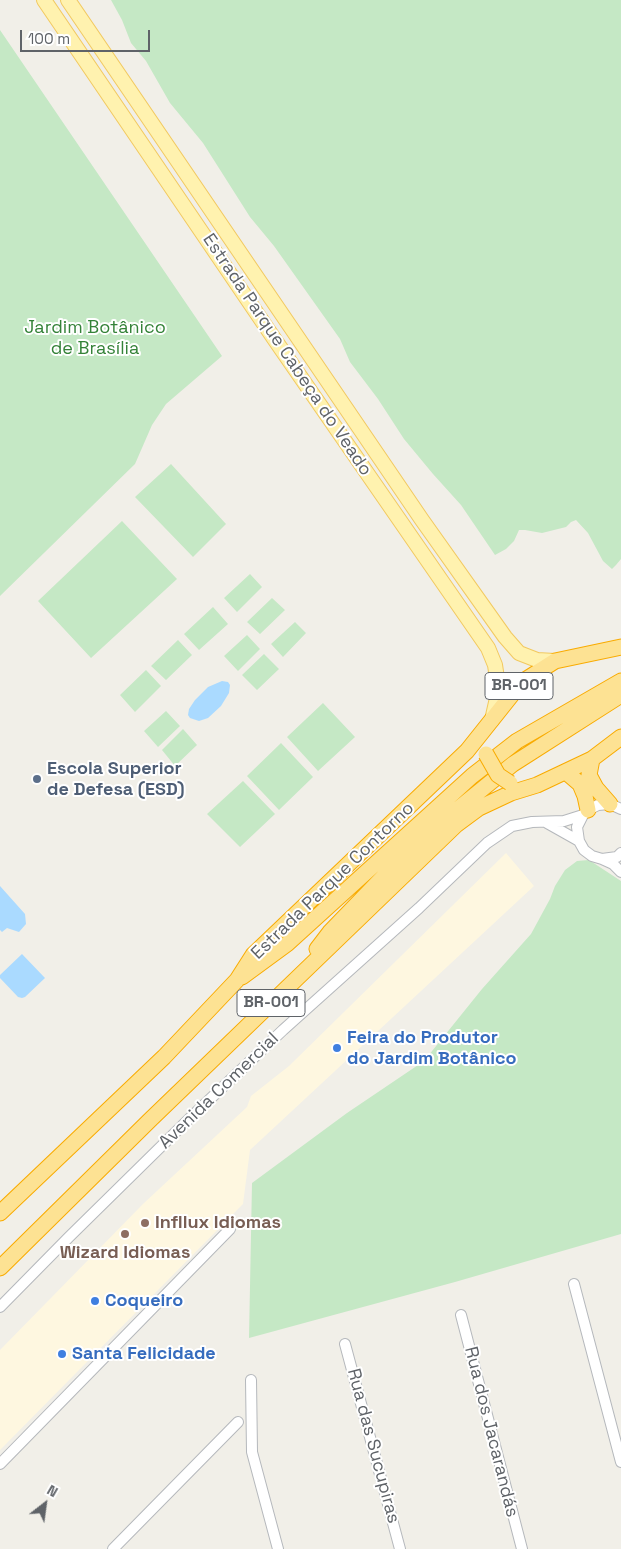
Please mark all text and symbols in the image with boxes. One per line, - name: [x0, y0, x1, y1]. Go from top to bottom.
- scale bar: [22, 20, 152, 52]
- text: 100 m: [28, 29, 70, 48]
- street label: Estrada Parque Cabeça do Veado: [198, 230, 376, 480]
- park label: Jardim Botânico de Brasília: [24, 317, 166, 359]
- road number: BR-001: [485, 672, 553, 699]
- place label: Escola Superior de Defesa (ESD): [47, 758, 185, 801]
- marker: Escola Superior de Defesa (ESD): [31, 773, 43, 785]
- street label: Estrada Parque Contorno: [247, 798, 419, 964]
- road number: BR-001: [237, 990, 305, 1016]
- place label: Feira do Produtor do Jardim Botânico: [347, 1027, 517, 1070]
- street label: Avenida Comercial: [155, 1028, 283, 1154]
- marker: Feira do Produtor do Jardim Botânico: [331, 1042, 343, 1054]
- place label: Infllux Idiomas: [155, 1212, 281, 1234]
- marker: Infllux Idiomas: [139, 1217, 151, 1229]
- marker: Wizard Idiomas: [119, 1228, 131, 1240]
- place label: Wizard Idiomas: [60, 1242, 190, 1264]
- place label: Coqueiro: [105, 1290, 183, 1312]
- marker: Coqueiro: [89, 1295, 101, 1307]
- place label: Santa Felicidade: [72, 1343, 216, 1365]
- street label: Rua dos Jacarandás: [459, 1345, 523, 1519]
- marker: Santa Felicidade: [56, 1348, 68, 1360]
- street label: Rua das Sucupiras: [342, 1366, 404, 1526]
- north arrow: [20, 1479, 70, 1529]
- text: N: [44, 1481, 61, 1501]

